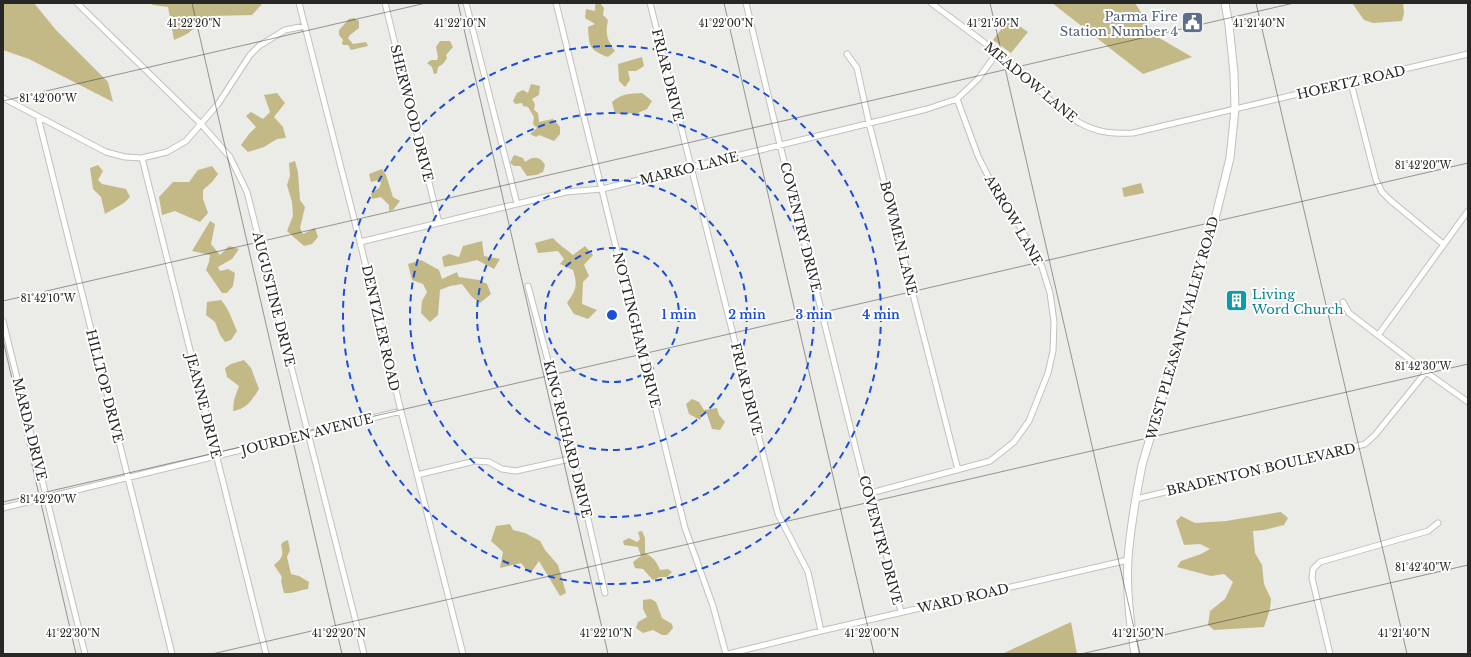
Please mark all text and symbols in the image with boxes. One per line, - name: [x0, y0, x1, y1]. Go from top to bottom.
- place label: Parma Fire Station Number 4: [1060, 8, 1178, 40]
- public building icon: Parma Fire Station Number 4: [1180, 10, 1206, 36]
- text: 41°22'20"N: [167, 17, 221, 30]
- text: 41°22'10"N: [434, 17, 486, 30]
- text: 41°22'00"N: [698, 17, 754, 30]
- text: 41°21'50"N: [967, 17, 1019, 30]
- text: 41°21'40"N: [1233, 17, 1285, 30]
- street label: FRIAR DRIVE: [648, 27, 687, 123]
- street label: MEADOW LANE: [981, 39, 1081, 126]
- street label: SHERWOOD DRIVE: [386, 43, 437, 183]
- street label: HOERTZ ROAD: [1295, 62, 1407, 103]
- text: 81°42'00"W: [19, 92, 77, 105]
- street label: MARKO LANE: [638, 148, 740, 189]
- text: 81°42'20"W: [1395, 159, 1451, 172]
- street label: COVENTRY DRIVE: [776, 160, 825, 294]
- street label: ARROW LANE: [980, 171, 1046, 268]
- street label: BOWMEN LANE: [876, 179, 921, 297]
- street label: WEST PLEASANT VALLEY ROAD: [1142, 214, 1223, 443]
- street label: AUGUSTINE DRIVE: [248, 229, 299, 368]
- street label: NOTTINGHAM DRIVE: [609, 251, 664, 410]
- street label: DENTZLER ROAD: [358, 263, 403, 393]
- place label: Living Word Church: [1251, 286, 1343, 318]
- building icon: Living Word Church: [1224, 288, 1250, 314]
- text: 81°42'10"W: [21, 292, 76, 305]
- text: 1 min: [662, 307, 697, 322]
- text: 2 min: [728, 307, 766, 322]
- text: 3 min: [795, 307, 833, 322]
- text: 4 min: [862, 307, 900, 322]
- centre of rings: [605, 308, 619, 322]
- street label: HILLTOP DRIVE: [82, 328, 127, 445]
- street label: FRIAR DRIVE: [727, 341, 766, 437]
- street label: JEANNE DRIVE: [182, 350, 225, 460]
- street label: KING RICHARD DRIVE: [540, 359, 595, 520]
- text: 81°42'30"W: [1395, 360, 1451, 373]
- street label: MARDA DRIVE: [9, 376, 51, 482]
- street label: JOURDEN AVENUE: [237, 410, 375, 460]
- street label: BRADENTON BOULEVARD: [1165, 439, 1357, 500]
- street label: COVENTRY DRIVE: [855, 474, 906, 607]
- text: 81°42'20"W: [20, 493, 76, 506]
- text: 81°42'40"W: [1395, 561, 1451, 574]
- street label: WARD ROAD: [915, 580, 1010, 617]
- text: 41°22'30"N: [46, 627, 100, 640]
- text: 41°22'20"N: [312, 627, 366, 640]
- text: 41°22'10"N: [580, 627, 632, 640]
- text: 41°22'00"N: [844, 627, 900, 640]
- text: 41°21'50"N: [1112, 627, 1164, 640]
- text: 41°21'40"N: [1378, 627, 1430, 640]

